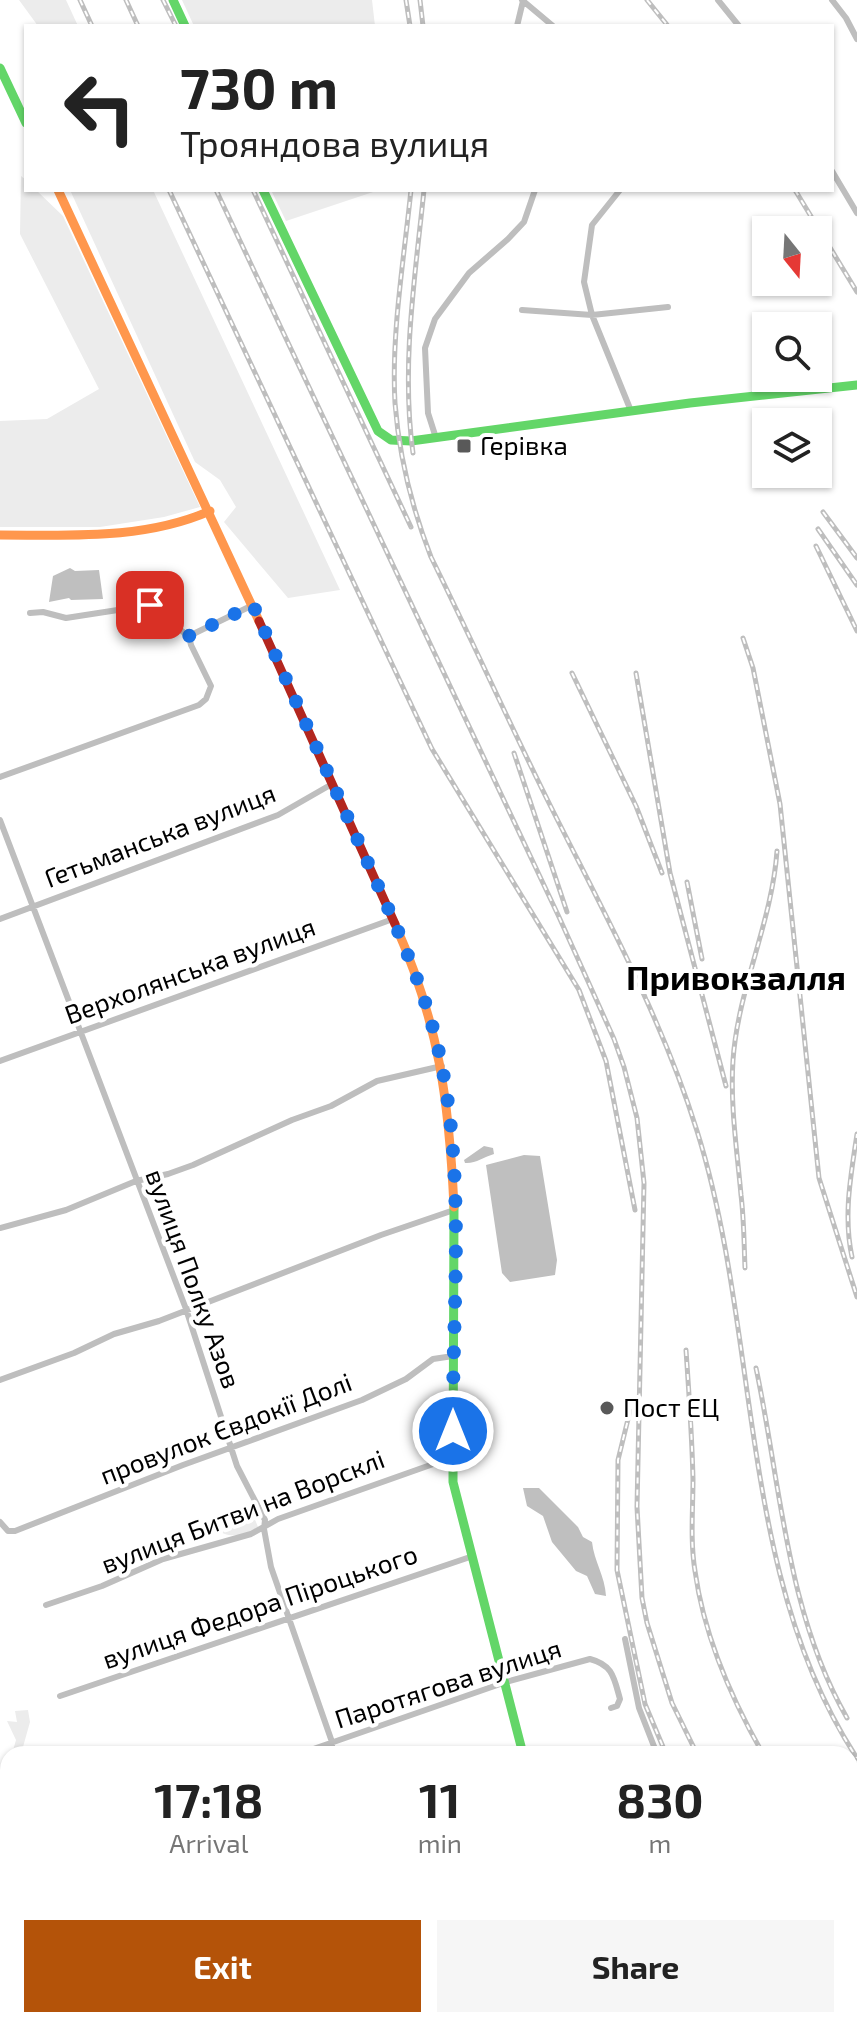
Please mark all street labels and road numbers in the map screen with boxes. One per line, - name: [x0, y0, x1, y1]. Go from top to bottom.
- street label: Гетьманська вулиця: [40, 776, 280, 894]
- street label: Верхолянська вулиця: [60, 910, 319, 1030]
- street label: вулиця Полку Азов: [139, 1165, 248, 1393]
- street label: провулок Євдокії Долі: [95, 1365, 356, 1491]
- street label: вулиця Битви на Ворсклі: [97, 1442, 389, 1580]
- street label: вулиця Федора Піроцького: [98, 1537, 421, 1675]
- street label: Паротягова вулиця: [330, 1631, 565, 1735]

